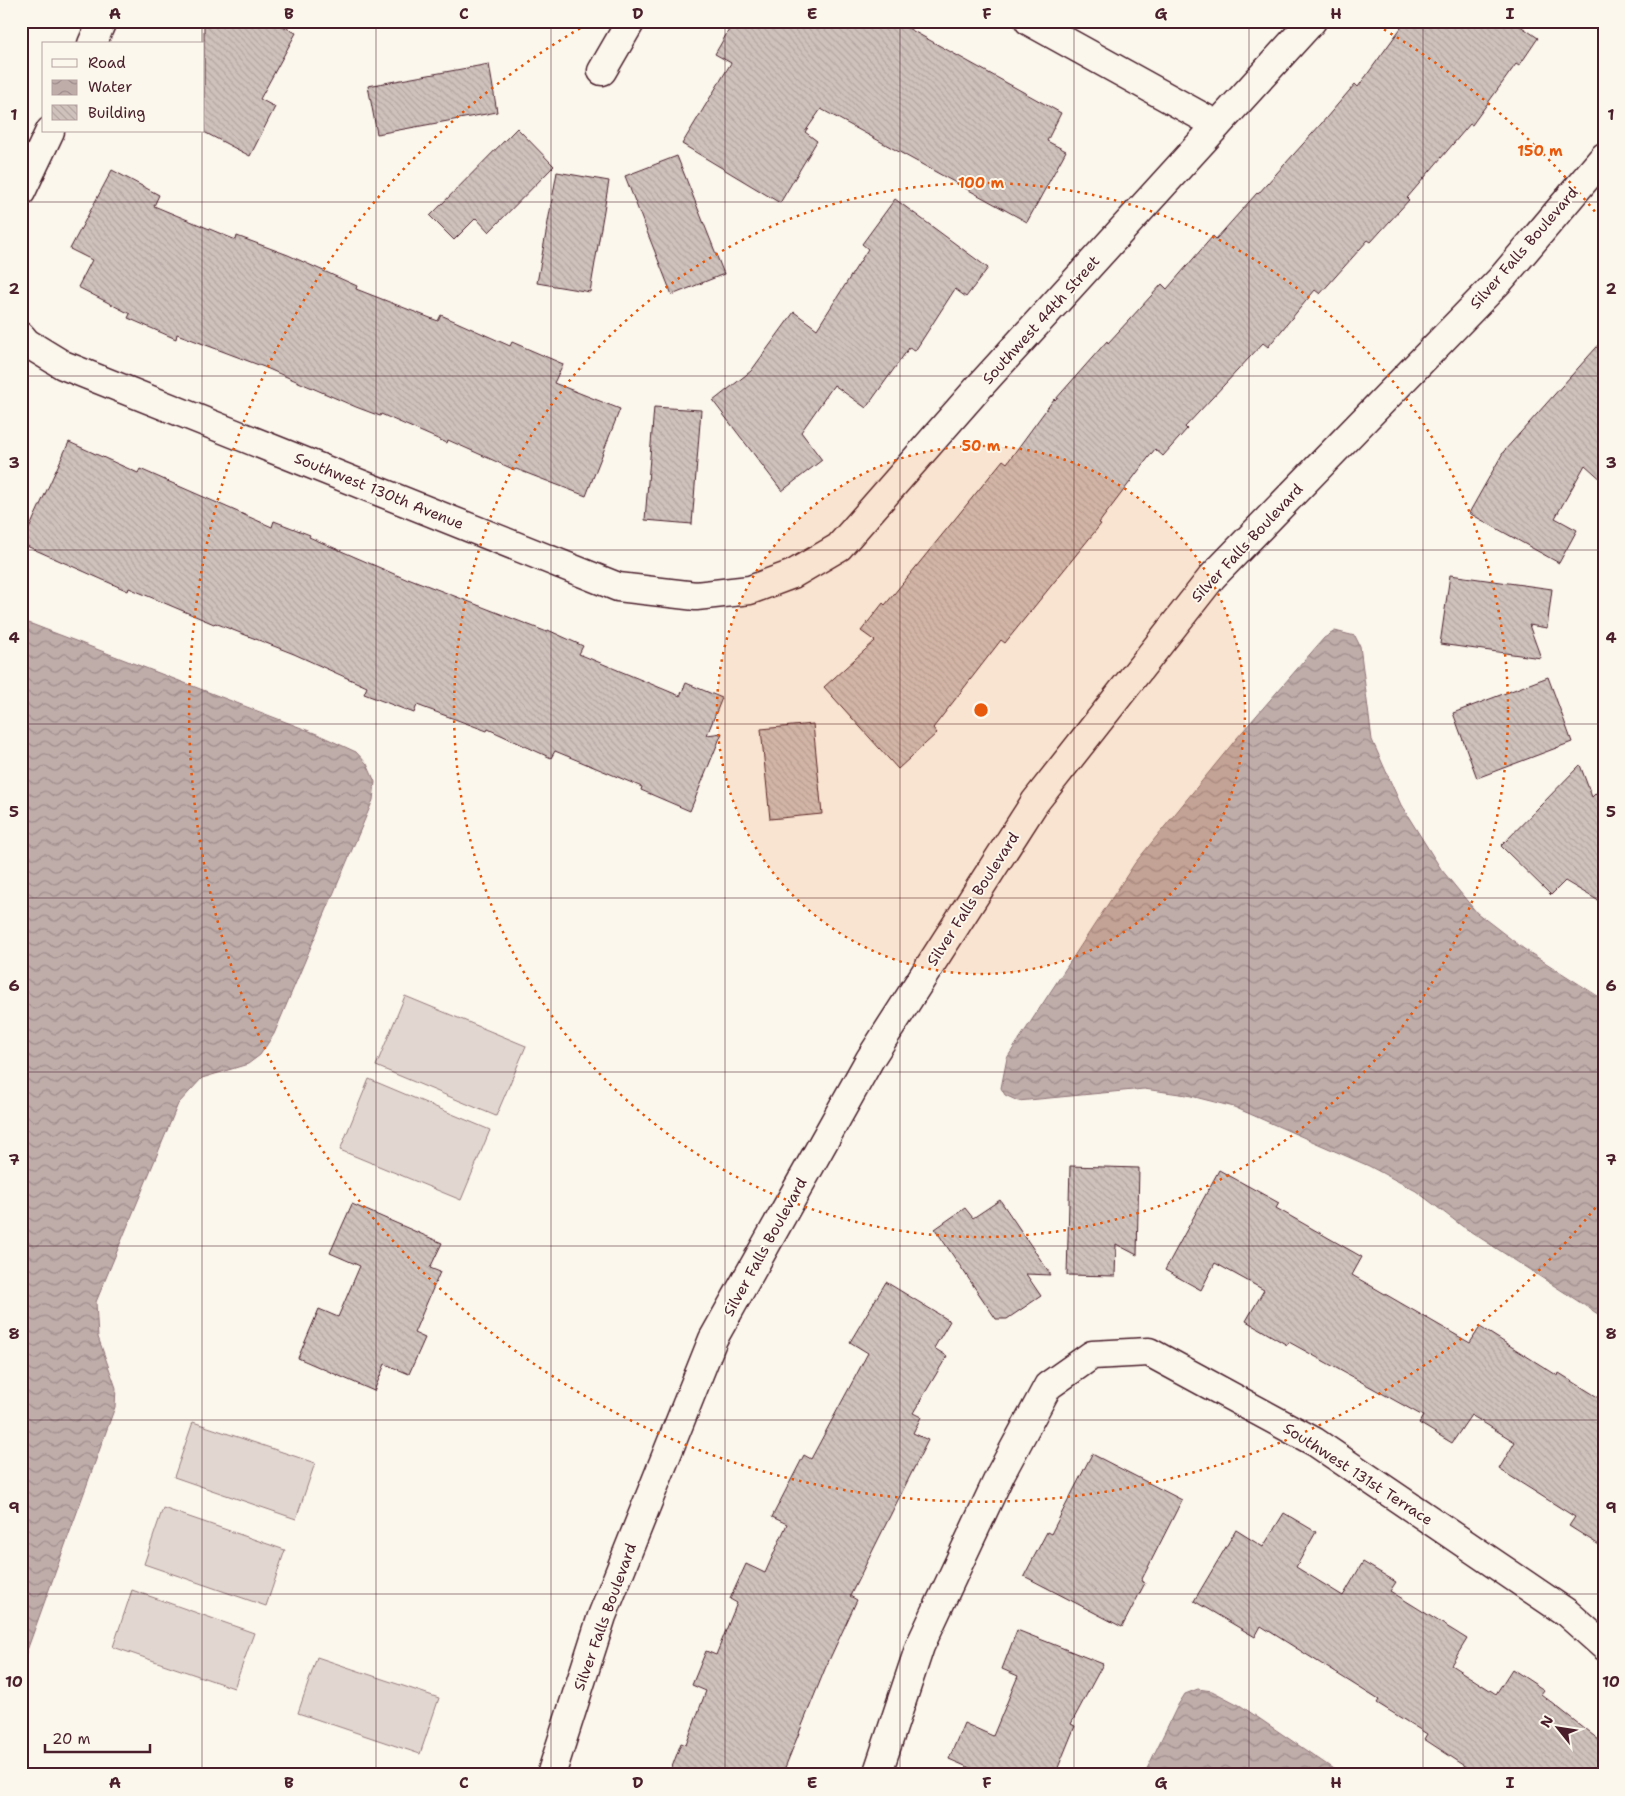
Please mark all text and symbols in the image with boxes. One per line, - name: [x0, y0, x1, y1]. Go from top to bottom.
- text: A: [109, 3, 121, 24]
- text: B: [284, 3, 294, 24]
- text: C: [459, 3, 469, 24]
- text: D: [632, 3, 644, 24]
- text: E: [807, 3, 817, 24]
- text: F: [982, 3, 992, 24]
- text: G: [1155, 3, 1168, 24]
- text: H: [1330, 3, 1342, 24]
- text: I: [1506, 3, 1515, 24]
- legend: [42, 42, 205, 132]
- text: Road: [88, 53, 126, 73]
- text: Water: [88, 77, 132, 97]
- text: Building: [88, 103, 145, 123]
- text: 1: [10, 104, 18, 125]
- text: 1: [1607, 104, 1615, 125]
- text: 150 m: [1517, 141, 1563, 161]
- text: 100 m: [958, 173, 1004, 193]
- street label: Silver Falls Boulevard: [1465, 182, 1583, 313]
- street label: Southwest 44th Street: [978, 251, 1104, 389]
- text: 2: [8, 278, 20, 299]
- text: 2: [1605, 278, 1617, 299]
- text: 50 m: [962, 436, 1001, 456]
- street label: Southwest 130th Avenue: [291, 448, 467, 534]
- text: 3: [8, 452, 20, 473]
- text: 3: [1605, 452, 1617, 473]
- street label: Silver Falls Boulevard: [1187, 479, 1308, 607]
- text: 4: [8, 627, 20, 648]
- text: 4: [1605, 627, 1617, 648]
- centre of rings: [972, 701, 990, 719]
- text: 5: [9, 801, 19, 822]
- text: 5: [1606, 801, 1616, 822]
- street label: Silver Falls Boulevard: [922, 828, 1024, 970]
- text: 6: [8, 975, 20, 996]
- text: 6: [1605, 975, 1617, 996]
- text: 7: [8, 1149, 20, 1170]
- text: 7: [1605, 1149, 1617, 1170]
- street label: Silver Falls Boulevard: [719, 1174, 812, 1320]
- text: 8: [8, 1323, 20, 1344]
- text: 8: [1605, 1323, 1617, 1344]
- street label: Southwest 131st Terrace: [1279, 1418, 1437, 1530]
- text: 9: [8, 1497, 20, 1518]
- text: 9: [1605, 1497, 1617, 1518]
- street label: Silver Falls Boulevard: [569, 1540, 641, 1693]
- text: 10: [5, 1671, 23, 1692]
- text: 10: [1602, 1671, 1620, 1692]
- north arrow: [1532, 1704, 1582, 1754]
- text: N: [1536, 1712, 1557, 1731]
- scale bar: [45, 1721, 150, 1753]
- text: 20 m: [52, 1729, 91, 1749]
- text: A: [109, 1772, 121, 1793]
- text: B: [284, 1772, 294, 1793]
- text: C: [459, 1772, 469, 1793]
- text: D: [632, 1772, 644, 1793]
- text: E: [807, 1772, 817, 1793]
- text: F: [982, 1772, 992, 1793]
- text: G: [1155, 1772, 1168, 1793]
- text: H: [1330, 1772, 1342, 1793]
- text: I: [1506, 1772, 1515, 1793]

